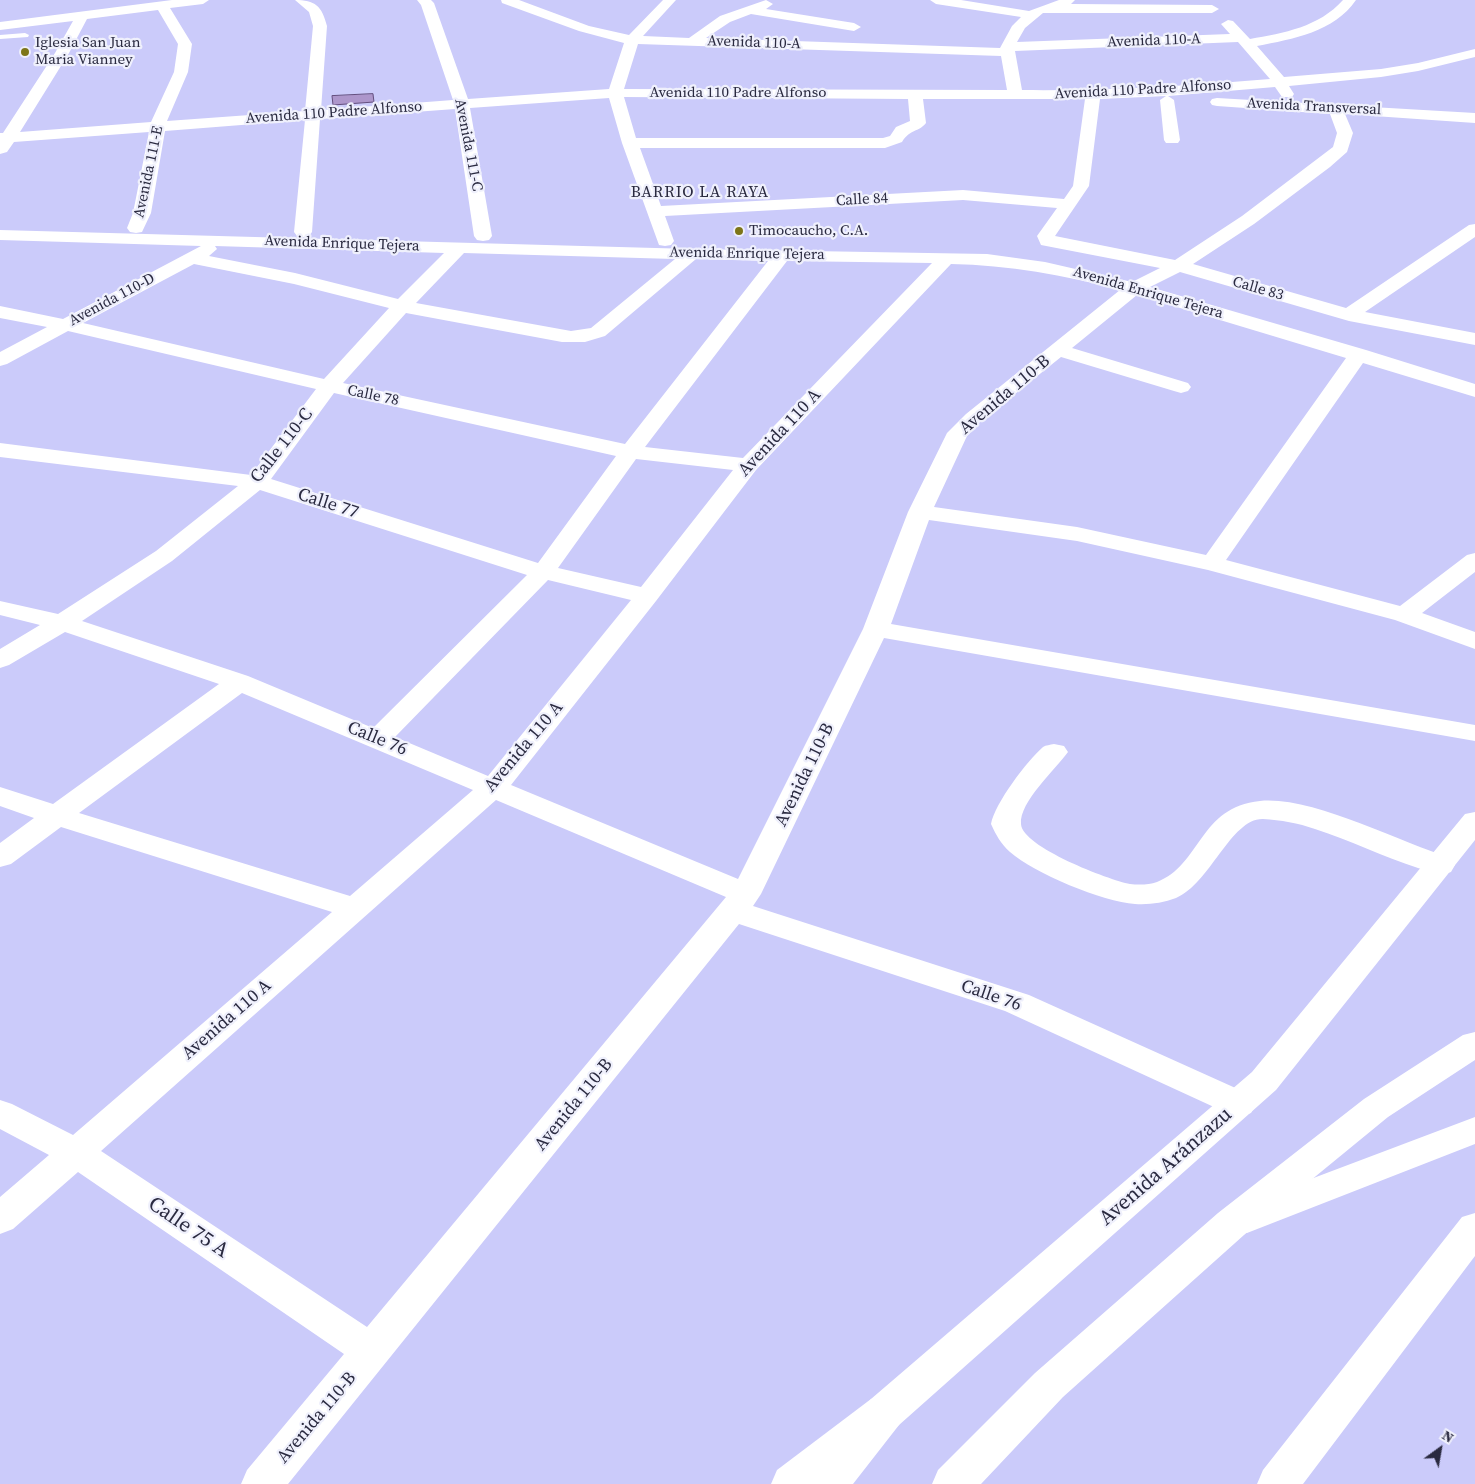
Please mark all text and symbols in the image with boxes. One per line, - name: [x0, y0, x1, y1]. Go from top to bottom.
- street label: Avenida 110-A: [1107, 30, 1201, 52]
- street label: Avenida 110-A: [707, 32, 801, 54]
- place label: Iglesia San Juan Maria Vianney: [35, 34, 140, 69]
- marker: Iglesia San Juan Maria Vianney: [19, 46, 31, 58]
- street label: Avenida 110 Padre Alfonso: [1054, 76, 1232, 104]
- street label: Avenida 110 Padre Alfonso: [650, 84, 826, 102]
- street label: Avenida Transversal: [1246, 94, 1382, 120]
- street label: Avenida 111-C: [450, 97, 486, 193]
- street label: Avenida 110 Padre Alfonso: [245, 98, 423, 128]
- street label: Avenida 111-E: [131, 125, 167, 219]
- district label: BARRIO LA RAYA: [629, 183, 771, 203]
- street label: Calle 84: [835, 190, 889, 210]
- place label: Timocaucho, C.A.: [749, 222, 868, 240]
- marker: Timocaucho, C.A.: [733, 225, 745, 237]
- street label: Avenida Enrique Tejera: [264, 232, 420, 256]
- street label: Avenida Enrique Tejera: [669, 244, 825, 264]
- street label: Avenida Enrique Tejera: [1071, 263, 1225, 323]
- street label: Avenida 110-D: [66, 270, 158, 330]
- street label: Calle 83: [1230, 273, 1286, 305]
- street label: Avenida 110-B: [955, 351, 1055, 439]
- street label: Calle 78: [346, 382, 400, 410]
- street label: Avenida 110 A: [734, 385, 826, 481]
- street label: Calle 110-C: [246, 404, 318, 488]
- street label: Calle 77: [295, 484, 361, 524]
- street label: Avenida 110 A: [480, 697, 568, 797]
- street label: Calle 76: [344, 717, 410, 761]
- street label: Avenida 110-B: [771, 720, 839, 830]
- street label: Avenida 110 A: [178, 975, 276, 1065]
- street label: Calle 76: [958, 976, 1024, 1016]
- street label: Avenida 110-B: [530, 1055, 618, 1155]
- street label: Avenida Aránzazu: [1094, 1102, 1238, 1232]
- street label: Calle 75 A: [143, 1192, 233, 1264]
- street label: Avenida 110-B: [273, 1368, 361, 1468]
- north arrow: [1415, 1424, 1465, 1474]
- text: N: [1438, 1425, 1458, 1447]

